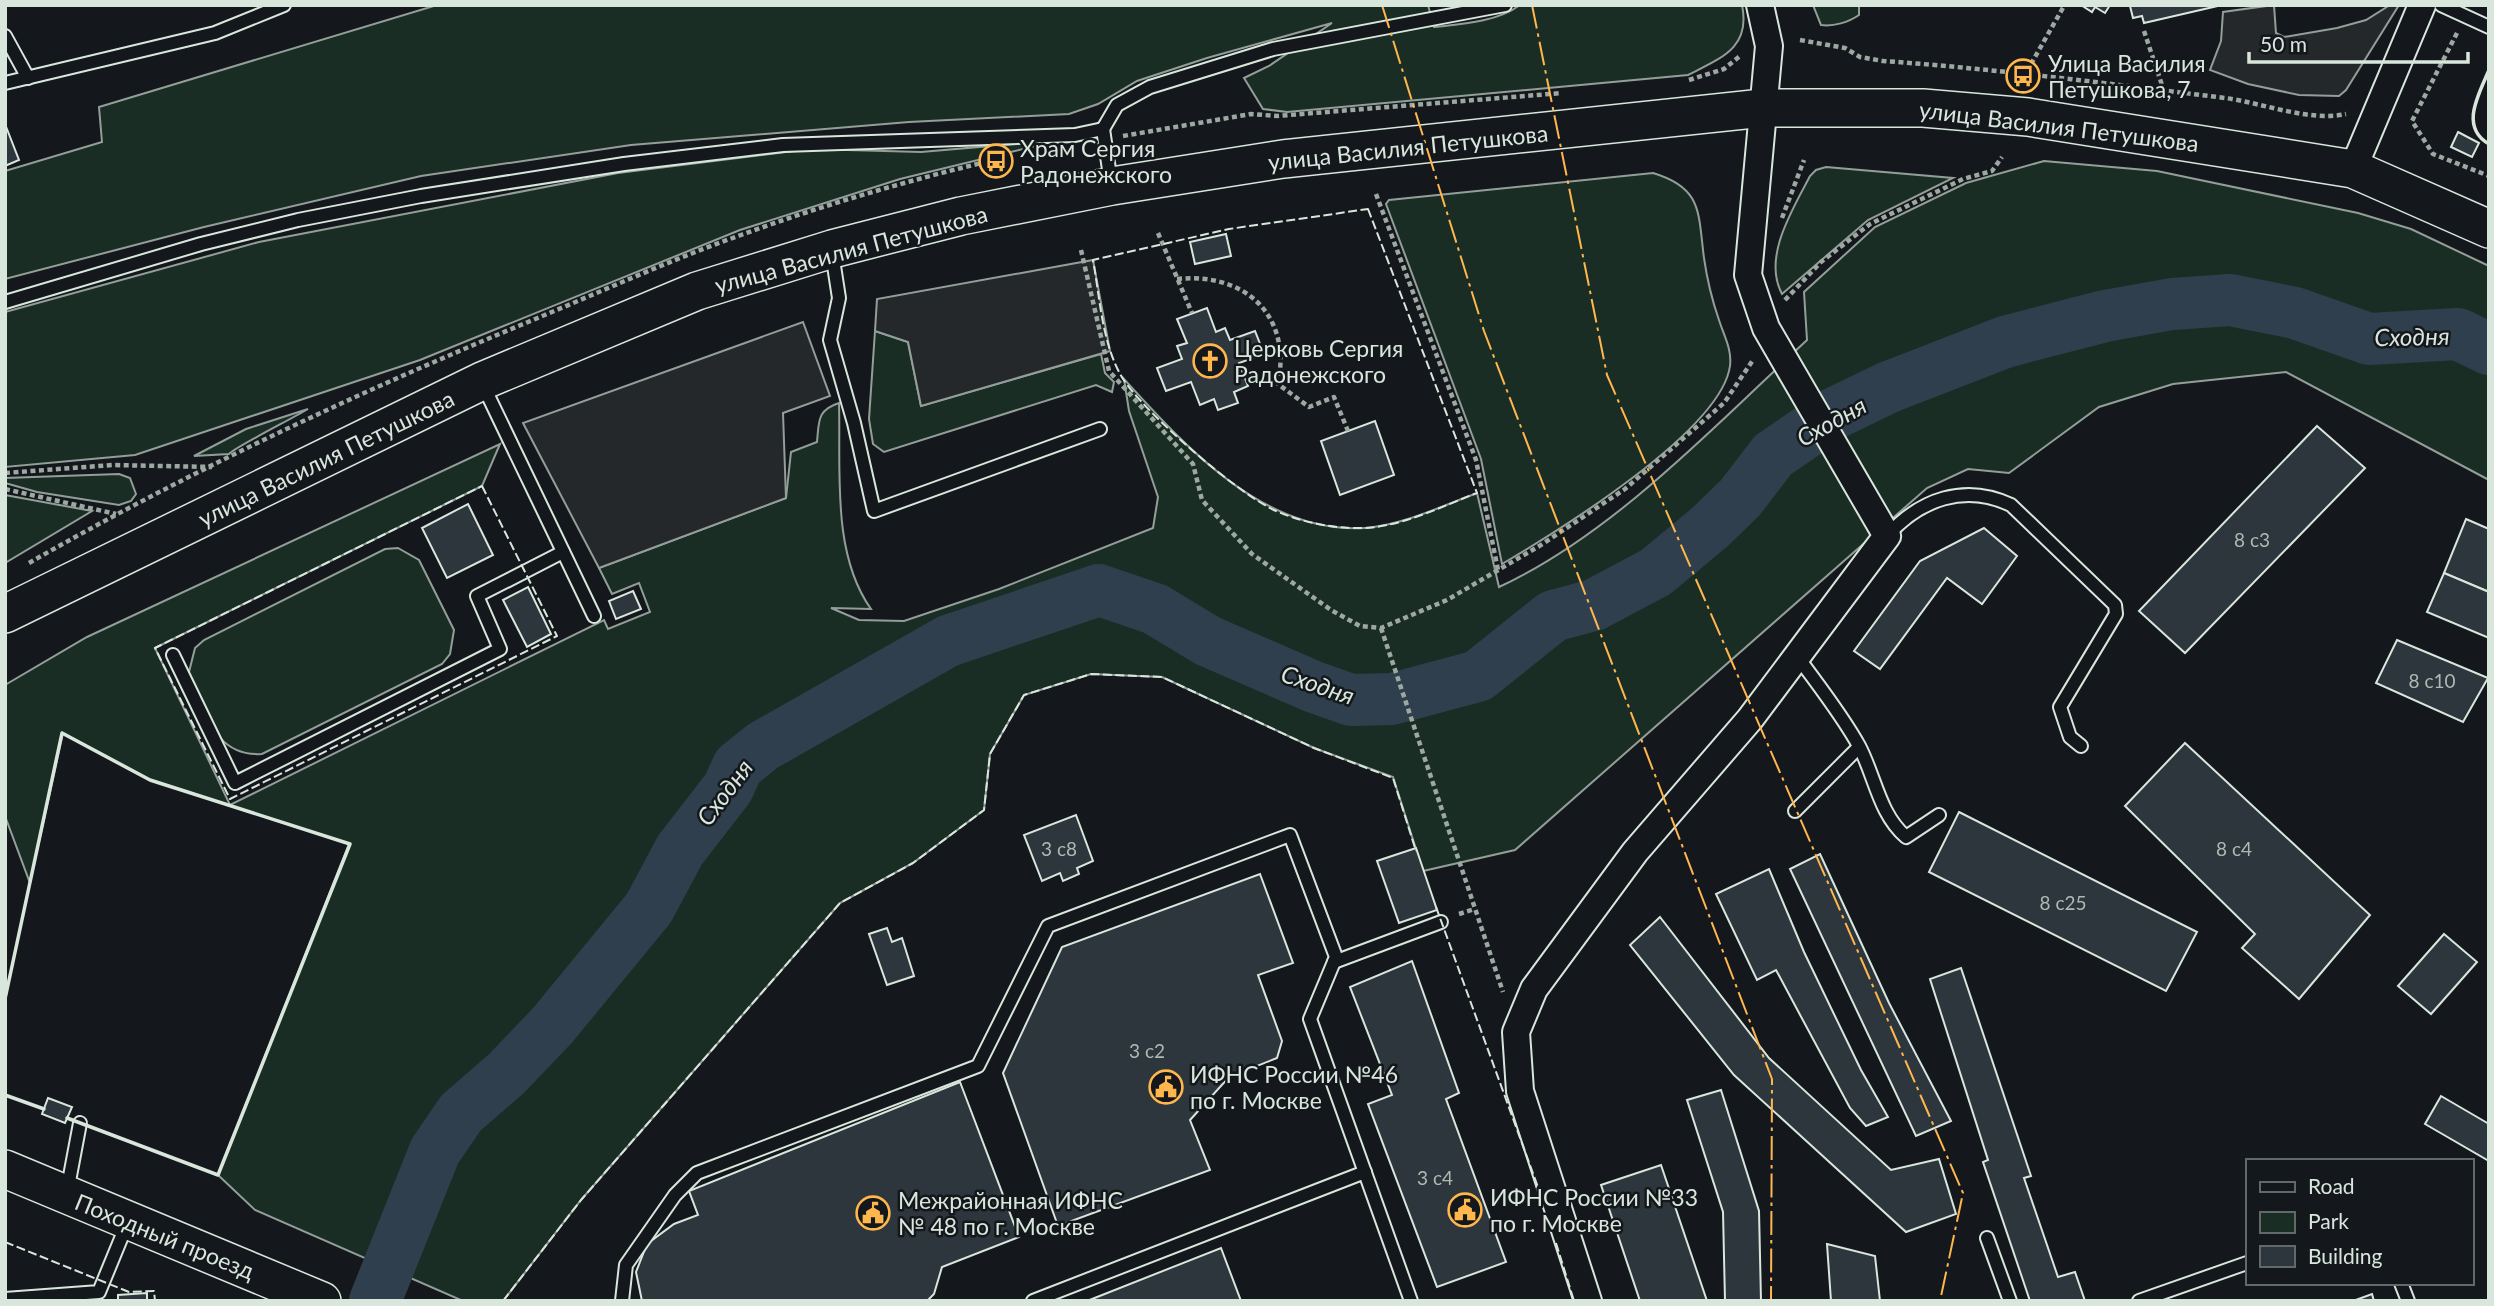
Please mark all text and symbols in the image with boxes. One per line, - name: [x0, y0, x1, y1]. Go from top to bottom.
- scale bar: [2249, 21, 2468, 65]
- text: 50 m: [2260, 31, 2307, 56]
- place label: Улица Василия Петушкова, 7: [2048, 49, 2206, 103]
- bus stop icon: Улица Василия Петушкова, 7: [2004, 57, 2042, 95]
- street label: улица Василия Петушкова: [1918, 95, 2200, 157]
- street label: улица Василия Петушкова: [1267, 118, 1549, 176]
- place label: Храм Сергия Радонежского: [1020, 134, 1172, 188]
- bus stop icon: Храм Сергия Радонежского: [977, 142, 1015, 180]
- street label: улица Василия Петушкова: [712, 199, 990, 299]
- water label: Сходня: [2374, 321, 2450, 351]
- place label: Церковь Сергия Радонежского: [1234, 334, 1403, 388]
- church icon: Церковь Сергия Радонежского: [1191, 342, 1229, 380]
- street label: улица Василия Петушкова: [193, 384, 459, 532]
- water label: Сходня: [1791, 390, 1871, 452]
- house number: 8 с3: [2234, 528, 2270, 551]
- water label: Сходня: [1278, 658, 1358, 710]
- house number: 8 с10: [2409, 669, 2456, 692]
- water label: Сходня: [690, 753, 758, 831]
- house number: 3 с8: [1041, 837, 1077, 860]
- house number: 8 с4: [2216, 837, 2252, 860]
- house number: 8 с25: [2040, 891, 2087, 914]
- house number: 3 с2: [1129, 1039, 1165, 1062]
- place label: ИФНС России №46 по г. Москве: [1190, 1060, 1398, 1114]
- public building icon: ИФНС России №46 по г. Москве: [1147, 1068, 1185, 1106]
- legend: [2246, 1159, 2473, 1285]
- house number: 3 с4: [1417, 1166, 1453, 1189]
- text: Road: [2308, 1173, 2355, 1198]
- place label: ИФНС России №33 по г. Москве: [1490, 1183, 1698, 1237]
- place label: Межрайонная ИФНС № 48 по г. Москве: [898, 1186, 1123, 1240]
- street label: Походный проезд: [71, 1187, 259, 1285]
- public building icon: ИФНС России №33 по г. Москве: [1446, 1191, 1484, 1229]
- public building icon: Межрайонная ИФНС № 48 по г. Москве: [854, 1194, 892, 1232]
- text: Park: [2308, 1208, 2349, 1233]
- text: Building: [2308, 1243, 2383, 1268]

